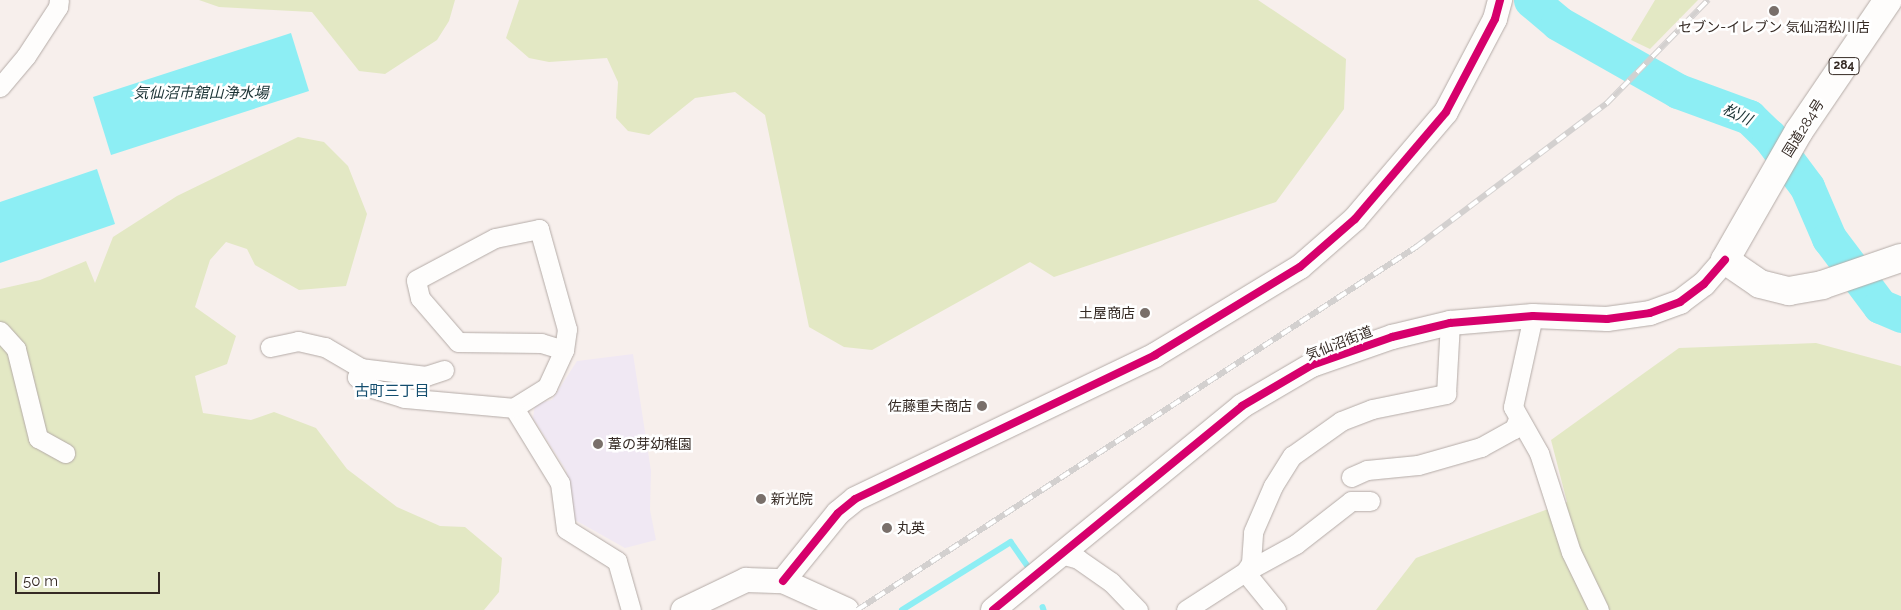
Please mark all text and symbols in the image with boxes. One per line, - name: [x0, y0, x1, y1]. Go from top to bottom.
- marker: セブン-イレブン 気仙沼松川店: [1768, 5, 1780, 17]
- place label: セブン-イレブン 気仙沼松川店: [1678, 19, 1870, 35]
- road number: 284: [1828, 56, 1860, 76]
- water label: 気仙沼市舘山浄水場: [134, 85, 268, 103]
- street label: 国道284号: [1779, 96, 1827, 160]
- water label: 松川: [1720, 101, 1754, 129]
- place label: 土屋商店: [1079, 305, 1135, 321]
- marker: 土屋商店: [1139, 307, 1151, 319]
- street label: 気仙沼街道: [1303, 323, 1375, 363]
- district label: 古町三丁目: [355, 383, 429, 401]
- place label: 佐藤重夫商店: [888, 398, 972, 414]
- marker: 佐藤重夫商店: [976, 400, 988, 412]
- place label: 葦の芽幼稚園: [608, 436, 692, 452]
- marker: 葦の芽幼稚園: [592, 438, 604, 450]
- place label: 新光院: [771, 491, 813, 507]
- marker: 新光院: [755, 493, 767, 505]
- place label: 丸英: [897, 520, 925, 536]
- marker: 丸英: [881, 522, 893, 534]
- scale bar: [18, 562, 162, 594]
- text: 50 m: [23, 572, 58, 590]

